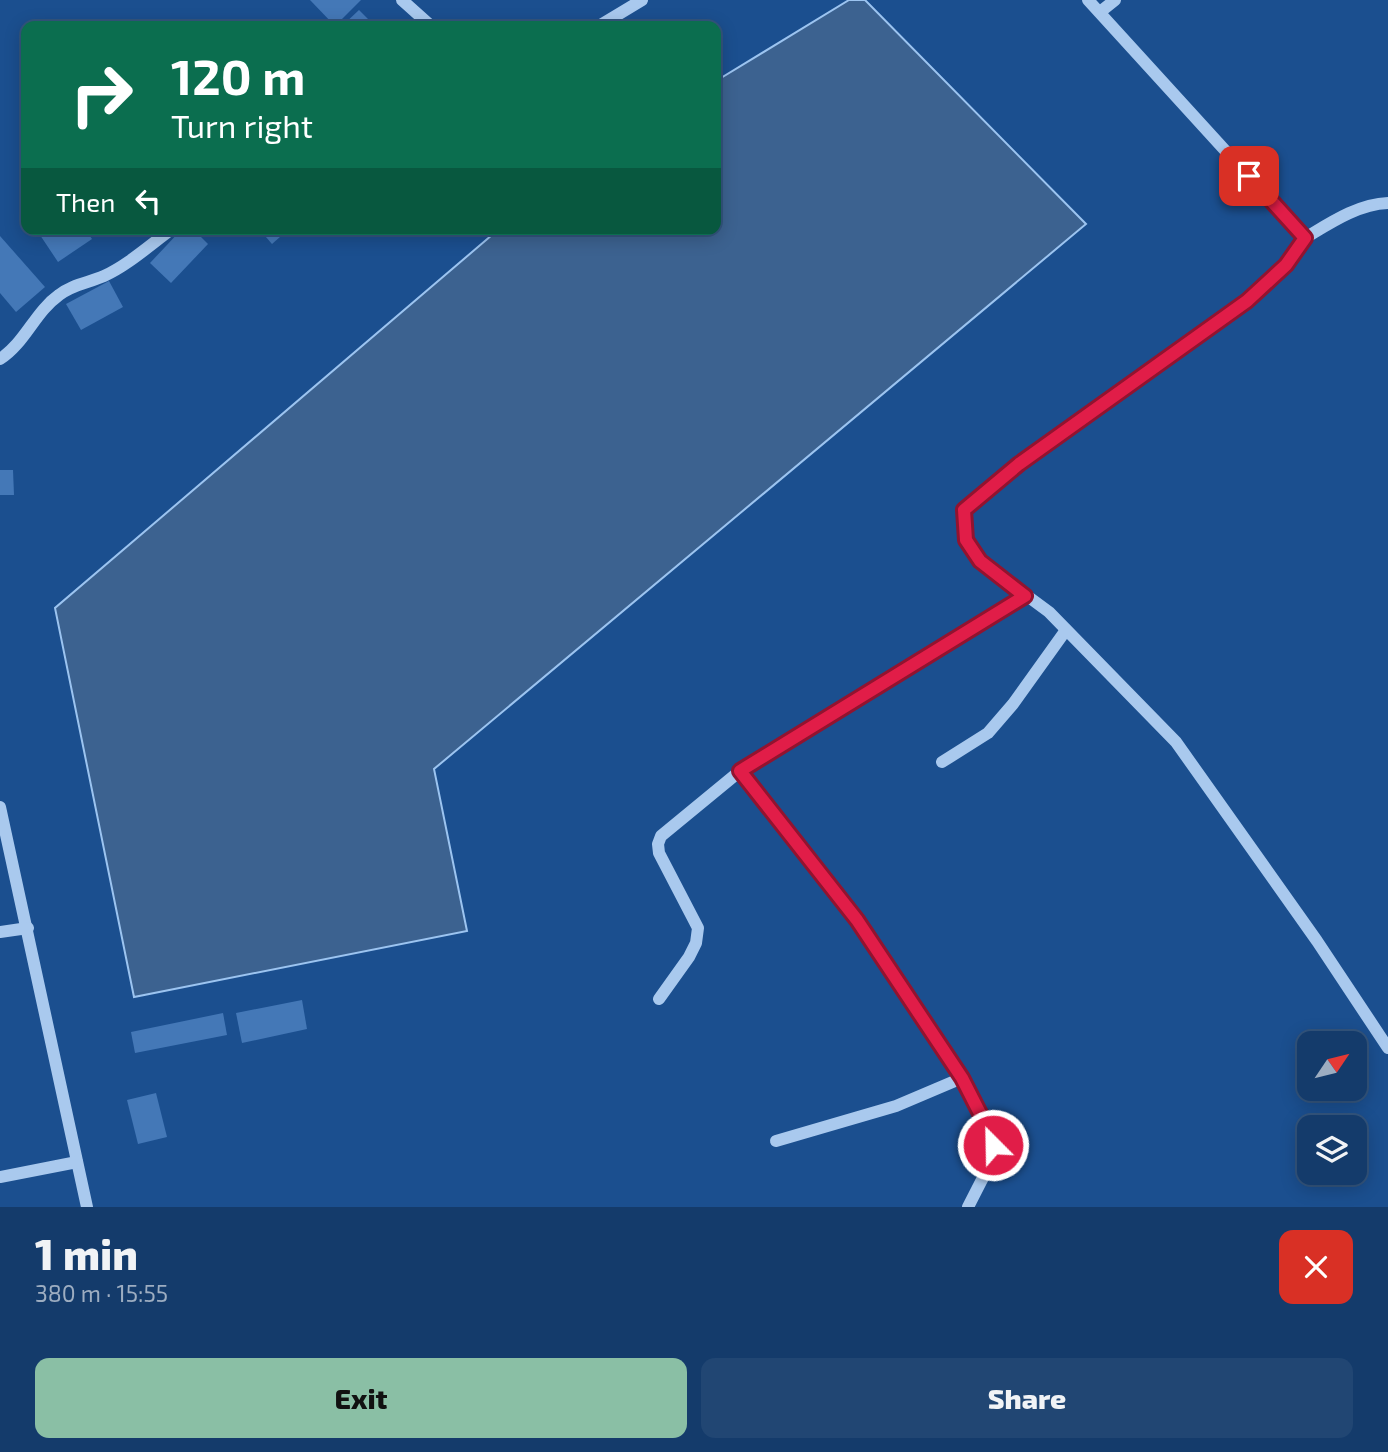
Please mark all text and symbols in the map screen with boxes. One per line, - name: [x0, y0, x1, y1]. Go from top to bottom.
- text: 120 m: [171, 46, 305, 105]
- icon: right: [56, 49, 147, 140]
- text: Turn right: [171, 106, 313, 144]
- pin: [1219, 146, 1279, 206]
- icon: arrive: [1230, 157, 1268, 195]
- icon: left: [129, 182, 167, 220]
- text: Then: [56, 186, 115, 217]
- north arrow: [1297, 1031, 1367, 1101]
- map controls: [1297, 1031, 1367, 1185]
- position arrow: [956, 1108, 1030, 1182]
- button: layers: [1297, 1115, 1367, 1185]
- text: 1 min: [35, 1228, 138, 1278]
- button: close: [1279, 1230, 1353, 1304]
- text: 380 m · 15:55: [35, 1279, 168, 1307]
- button: Exit: [35, 1358, 687, 1438]
- button: Share: [701, 1358, 1353, 1438]

